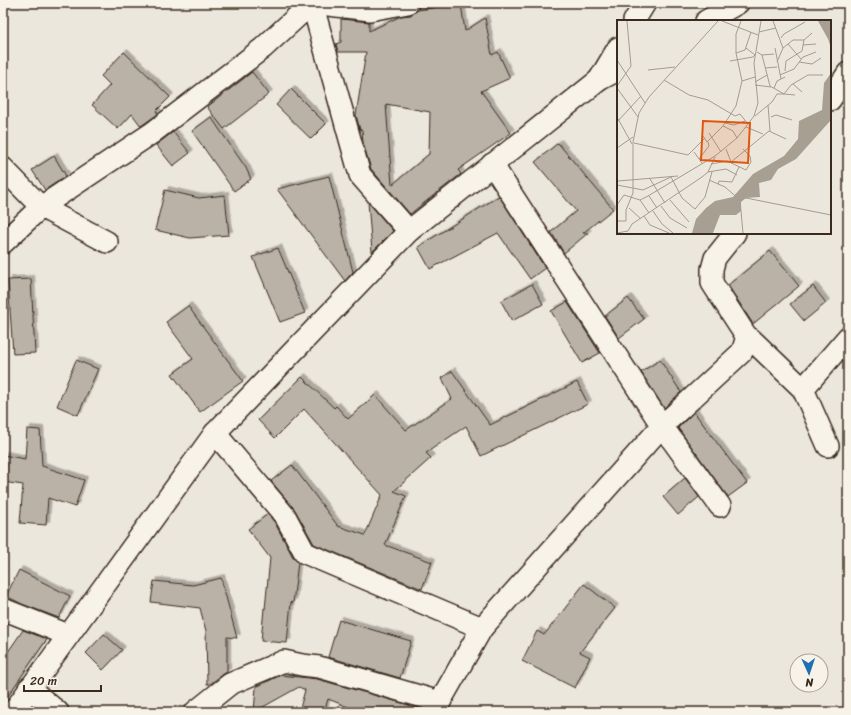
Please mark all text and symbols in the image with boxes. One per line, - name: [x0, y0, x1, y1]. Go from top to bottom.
- inset map: [617, 20, 831, 234]
- north arrow: [789, 653, 829, 693]
- scale bar: [24, 667, 101, 693]
- text: 20 m: [30, 670, 57, 692]
- text: N: [805, 673, 815, 692]

